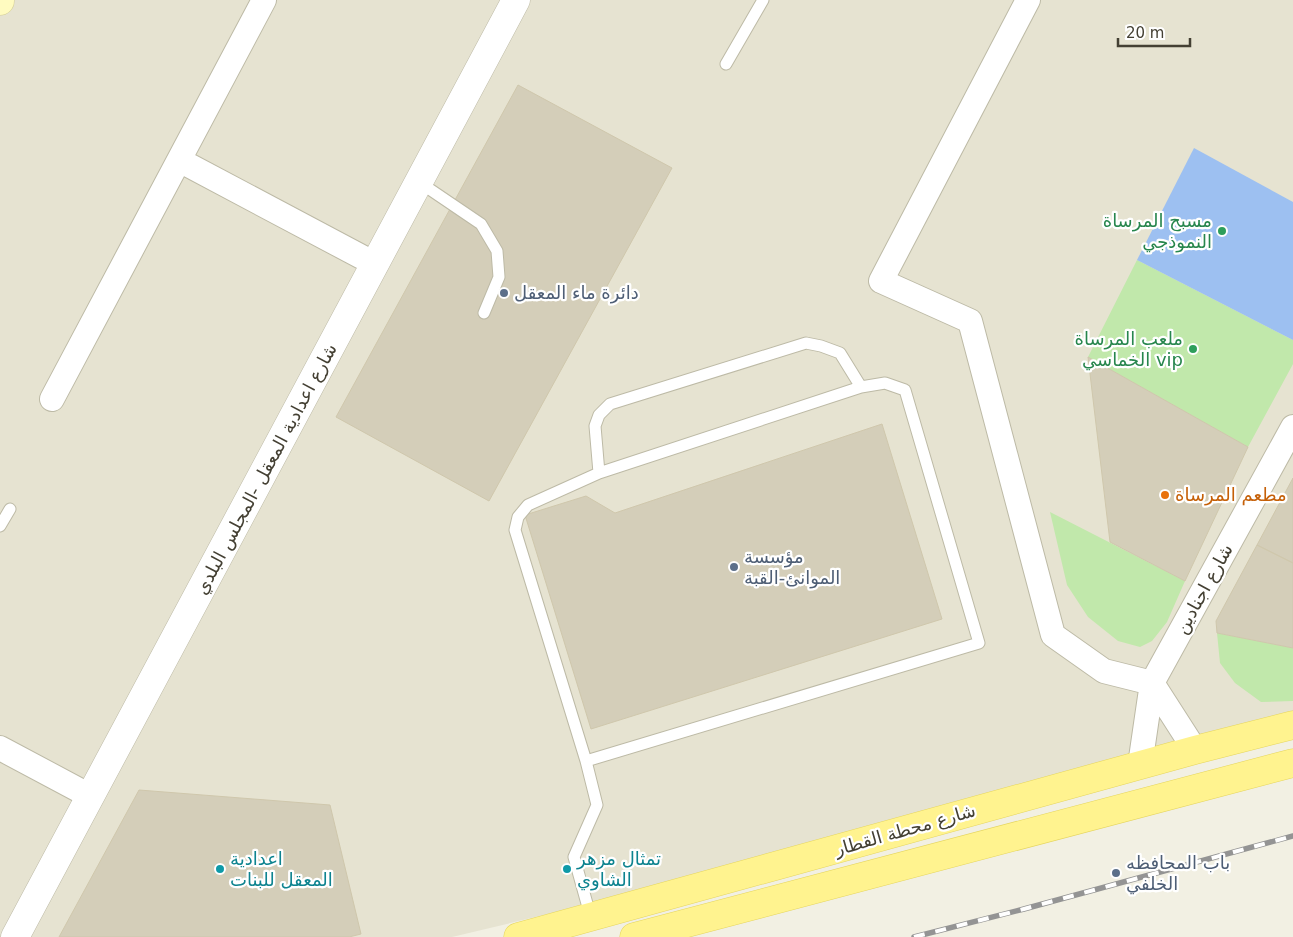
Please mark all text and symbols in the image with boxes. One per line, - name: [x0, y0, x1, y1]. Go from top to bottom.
- scale bar: [1118, 15, 1190, 47]
- text: 20 m: [1126, 24, 1164, 42]
- place label: مسبح المرساة النموذجي: [1103, 210, 1212, 253]
- marker: مسبح المرساة النموذجي: [1216, 225, 1228, 237]
- place label: دائرة ماء المعقل: [514, 282, 639, 304]
- marker: دائرة ماء المعقل: [498, 287, 510, 299]
- place label: ملعب المرساة الخماسي vip: [1074, 328, 1183, 371]
- street label: شارع اعدادية المعقل -المجلس البلدي: [190, 340, 342, 598]
- marker: ملعب المرساة الخماسي vip: [1187, 343, 1199, 355]
- place label: مطعم المرساة: [1175, 484, 1287, 506]
- marker: مطعم المرساة: [1159, 489, 1171, 501]
- street label: شارع اجنادين: [1170, 540, 1238, 638]
- place label: مؤسسة الموانئ-القبة: [744, 546, 840, 589]
- marker: مؤسسة الموانئ-القبة: [728, 561, 740, 573]
- street label: شارع محطة القطار: [831, 799, 978, 861]
- place label: اعدادية المعقل للبنات: [230, 848, 333, 890]
- place label: تمثال مزهر الشاوي: [576, 848, 661, 891]
- place label: باب المحافظه الخلفي: [1126, 852, 1230, 895]
- marker: اعدادية المعقل للبنات: [214, 863, 226, 875]
- marker: تمثال مزهر الشاوي: [561, 863, 573, 875]
- marker: باب المحافظه الخلفي: [1110, 867, 1122, 879]

